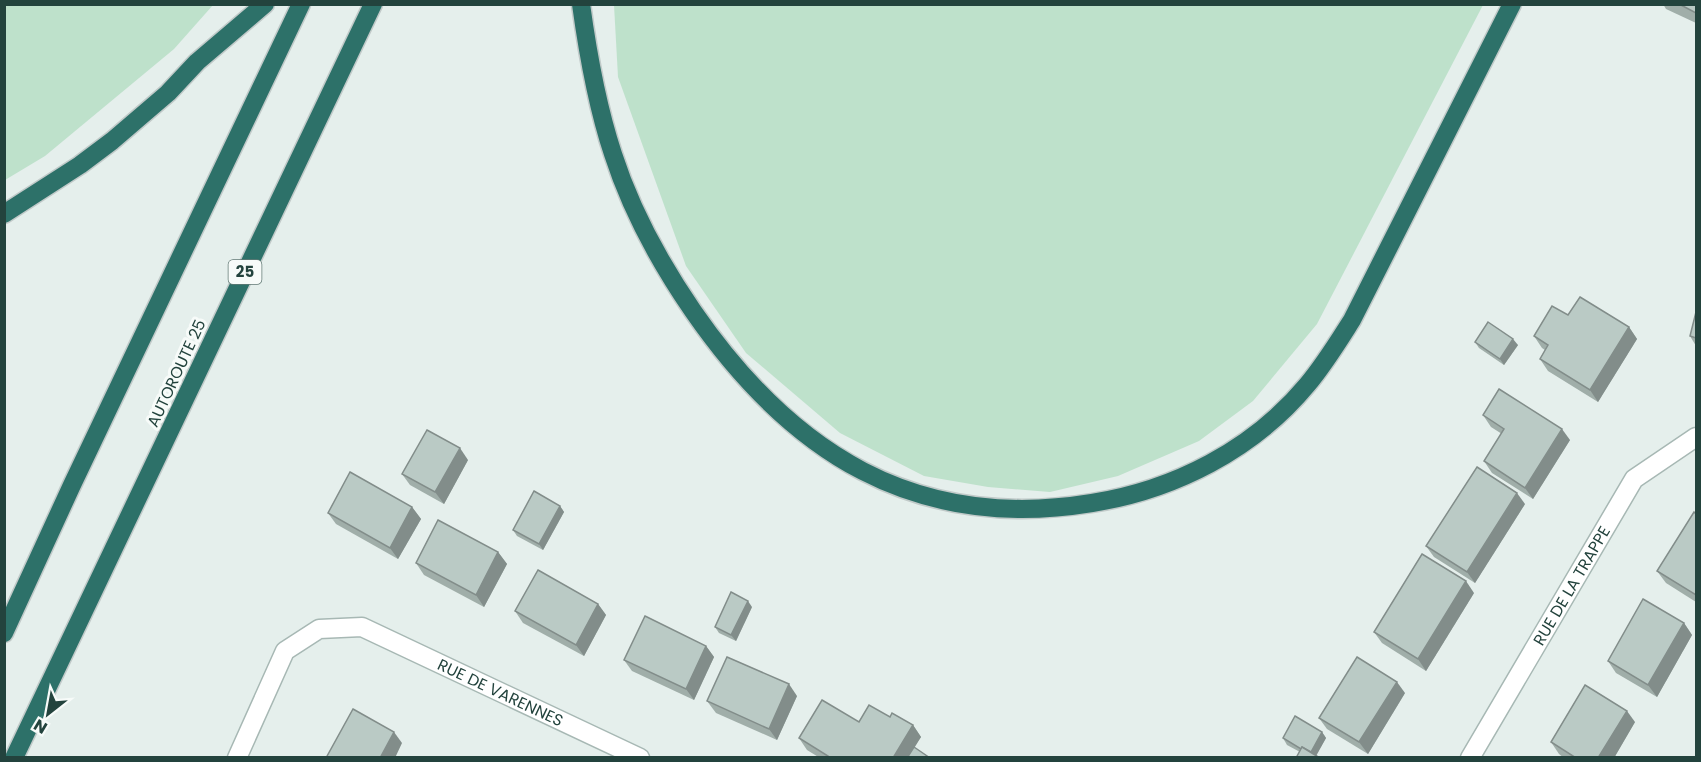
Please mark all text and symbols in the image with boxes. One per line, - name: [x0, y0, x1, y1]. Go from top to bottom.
- road number: 25: [228, 260, 262, 284]
- street label: AUTOROUTE 25: [141, 316, 211, 431]
- street label: RUE DE LA TRAPPE: [1528, 522, 1616, 650]
- street label: RUE DE VARENNES: [434, 653, 567, 732]
- north arrow: [18, 684, 78, 744]
- text: N: [29, 713, 52, 739]

